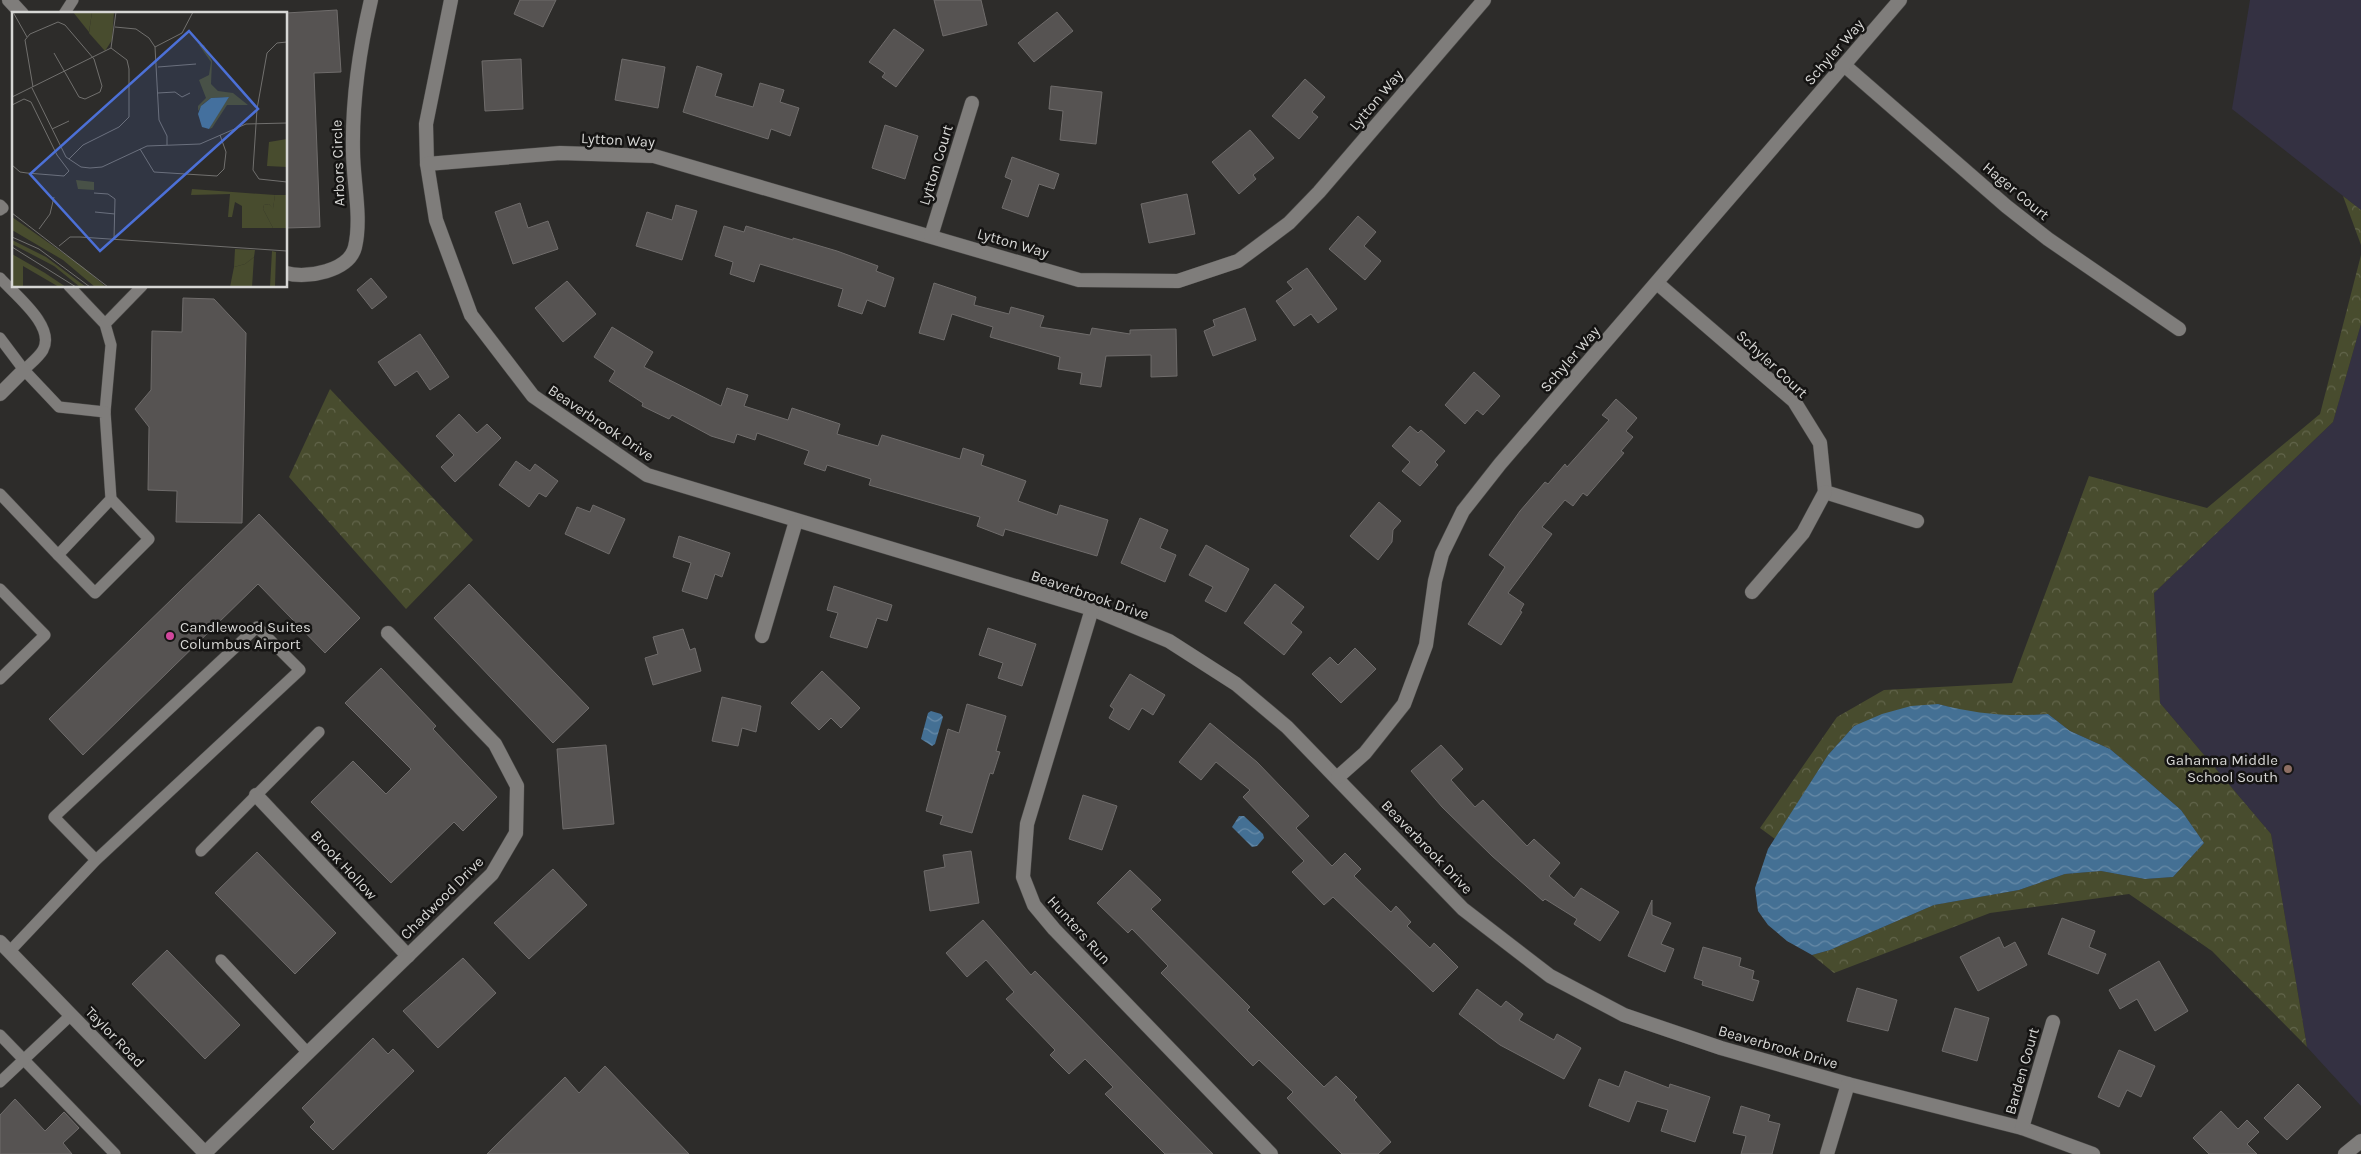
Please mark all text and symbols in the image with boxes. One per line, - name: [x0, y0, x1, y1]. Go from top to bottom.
- inset map: [12, 12, 288, 288]
- street label: Schyler Way: [1800, 15, 1868, 89]
- street label: Lytton Way: [1345, 66, 1407, 134]
- street label: Arbors Circle: [327, 119, 349, 207]
- street label: Lytton Court: [915, 122, 957, 207]
- street label: Lytton Way: [581, 129, 655, 151]
- street label: Hager Court: [1979, 158, 2053, 224]
- street label: Lytton Way: [975, 224, 1051, 262]
- street label: Schyler Way: [1536, 322, 1604, 396]
- street label: Schyler Court: [1732, 326, 1812, 402]
- street label: Beaverbrook Drive: [545, 381, 657, 465]
- street label: Beaverbrook Drive: [1029, 566, 1151, 624]
- place label: Candlewood Suites Columbus Airport: [180, 618, 311, 653]
- marker: Candlewood Suites Columbus Airport: [164, 630, 176, 642]
- place label: Gahanna Middle School South: [2166, 751, 2278, 786]
- marker: Gahanna Middle School South: [2282, 763, 2294, 775]
- street label: Beaverbrook Drive: [1378, 796, 1476, 898]
- street label: Brook Hollow: [307, 826, 381, 904]
- street label: Chadwood Drive: [397, 853, 487, 943]
- street label: Hunters Run: [1044, 892, 1114, 968]
- street label: Taylor Road: [82, 1003, 148, 1071]
- street label: Beaverbrook Drive: [1716, 1021, 1840, 1073]
- street label: Barden Court: [2001, 1025, 2043, 1117]

